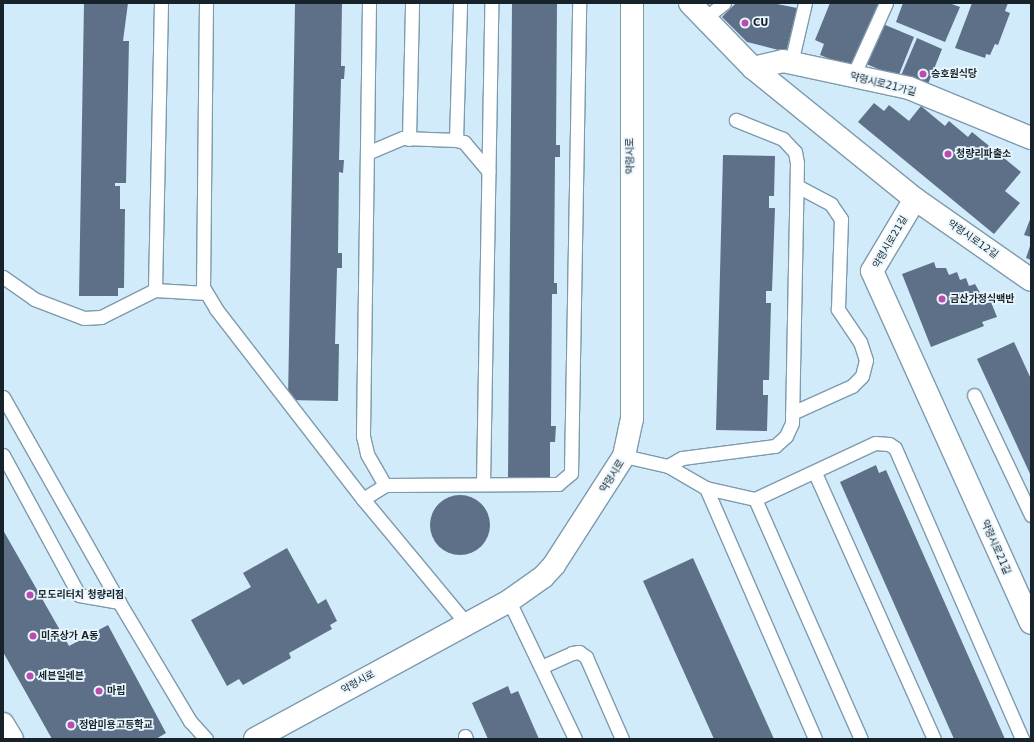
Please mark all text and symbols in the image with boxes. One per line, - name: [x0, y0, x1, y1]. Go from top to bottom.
- place label: CU: [753, 17, 768, 29]
- marker: CU: [740, 18, 750, 28]
- place label: 승호원식당: [931, 68, 977, 80]
- marker: 승호원식당: [918, 69, 928, 79]
- street label: 약령시로21가길: [849, 70, 917, 98]
- street label: 약령시로: [624, 137, 636, 175]
- place label: 청량리파출소: [956, 148, 1011, 160]
- marker: 청량리파출소: [943, 149, 953, 159]
- street label: 약령시로21길: [870, 214, 910, 270]
- street label: 약령시로12길: [946, 217, 1000, 261]
- place label: 금산가정식백반: [950, 293, 1014, 305]
- marker: 금산가정식백반: [937, 294, 947, 304]
- street label: 약령시로: [597, 457, 627, 495]
- street label: 약령시로21길: [979, 518, 1013, 576]
- place label: 모도리터치 청량리점: [38, 589, 124, 601]
- marker: 모도리터치 청량리점: [25, 590, 35, 600]
- place label: 미주상가 A동: [41, 630, 98, 642]
- marker: 미주상가 A동: [28, 631, 38, 641]
- street label: 약령시로: [339, 668, 377, 696]
- place label: 세븐일레븐: [38, 670, 84, 682]
- marker: 세븐일레븐: [25, 671, 35, 681]
- place label: 마립: [107, 685, 125, 697]
- marker: 마립: [94, 686, 104, 696]
- place label: 정암미용고등학교: [79, 719, 153, 731]
- marker: 정암미용고등학교: [66, 720, 76, 730]

